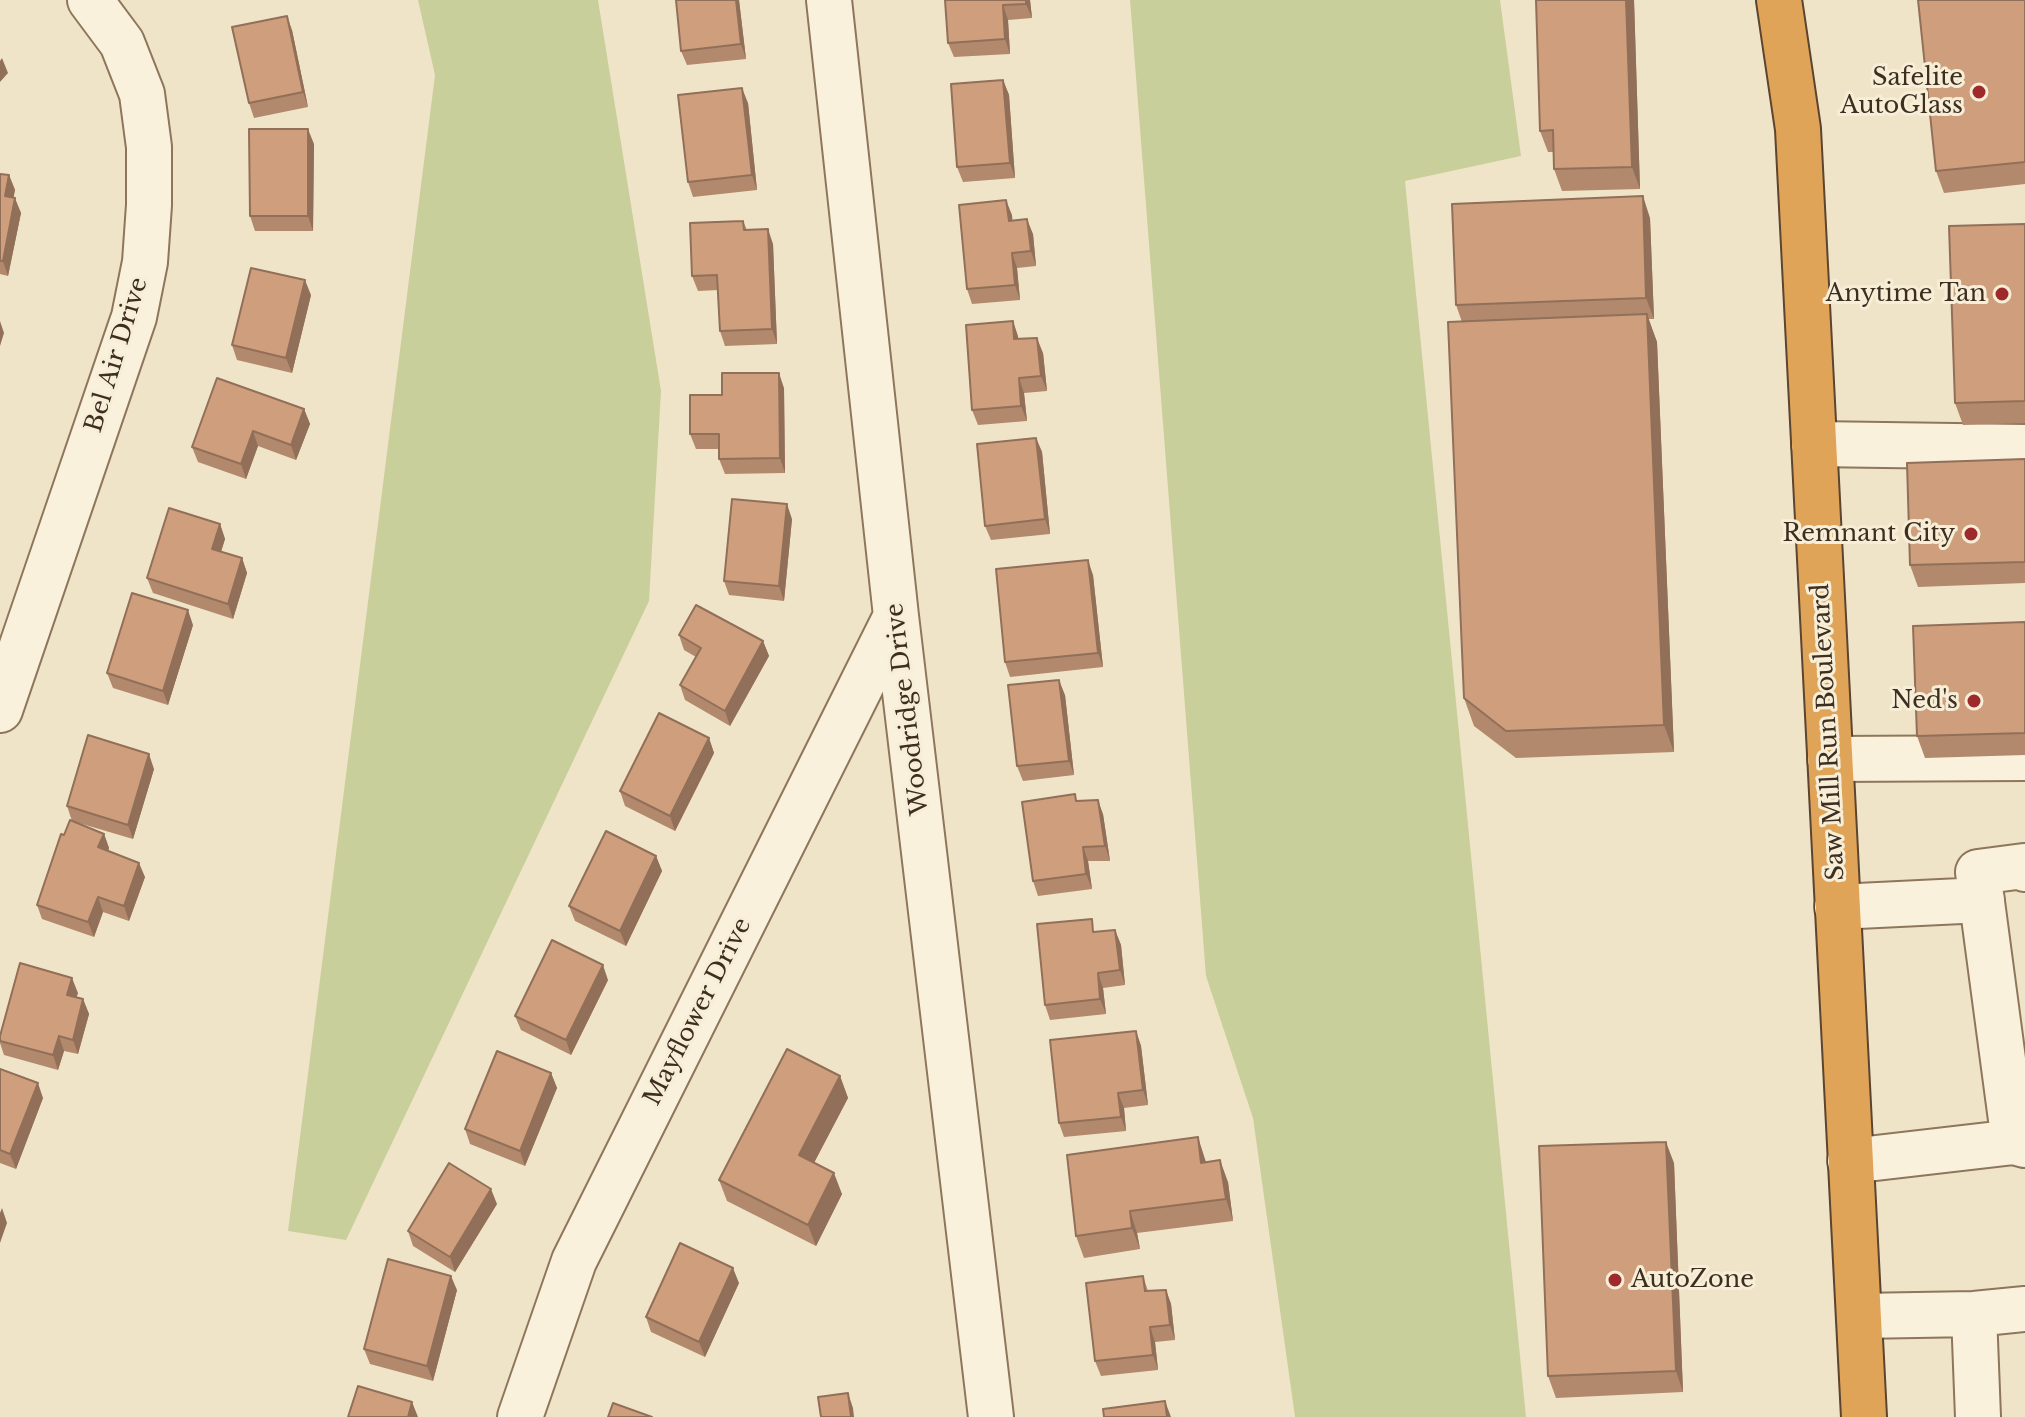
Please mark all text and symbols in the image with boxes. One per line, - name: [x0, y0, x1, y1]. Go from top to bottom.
- place label: Safelite AutoGlass: [1840, 64, 1963, 120]
- marker: Safelite AutoGlass: [1970, 83, 1988, 101]
- street label: Bel Air Drive: [80, 274, 154, 436]
- place label: Anytime Tan: [1826, 280, 1986, 308]
- marker: Anytime Tan: [1993, 285, 2011, 303]
- place label: Remnant City: [1783, 520, 1955, 548]
- marker: Remnant City: [1962, 525, 1980, 543]
- street label: Saw Mill Run Boulevard: [1807, 583, 1851, 881]
- street label: Woodridge Drive: [881, 601, 935, 817]
- place label: Ned's: [1891, 687, 1958, 715]
- marker: Ned's: [1965, 692, 1983, 710]
- street label: Mayflower Drive: [638, 913, 758, 1111]
- place label: AutoZone: [1631, 1266, 1754, 1294]
- marker: AutoZone: [1606, 1271, 1624, 1289]

